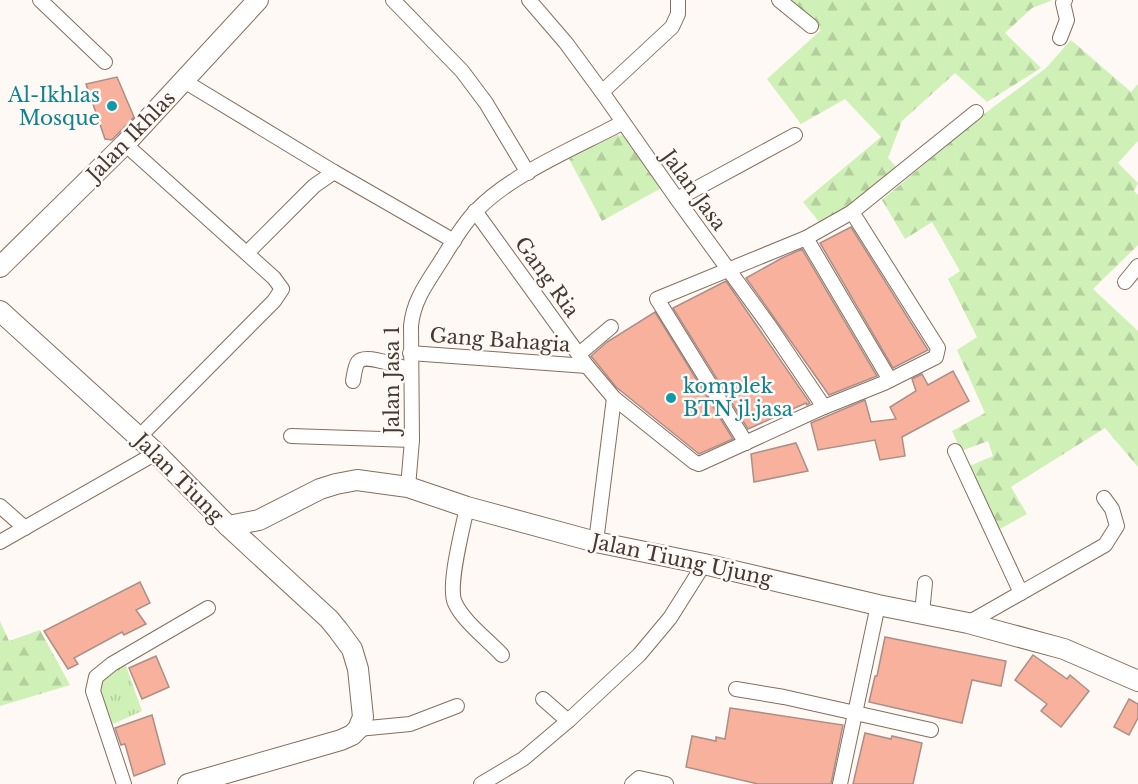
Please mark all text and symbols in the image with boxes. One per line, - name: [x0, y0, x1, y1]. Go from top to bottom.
- place label: Al-Ikhlas Mosque: [7, 83, 100, 130]
- street label: Jalan Ikhlas: [80, 86, 180, 188]
- marker: Al-Ikhlas Mosque: [105, 99, 119, 113]
- street label: Jalan Jasa: [655, 143, 732, 236]
- street label: Gang Ria: [510, 232, 585, 323]
- street label: Gang Bahagia: [429, 323, 572, 357]
- street label: Jalan Jasa 1: [380, 326, 404, 437]
- place label: komplek BTN jl.jasa: [683, 374, 794, 421]
- marker: komplek BTN jl.jasa: [664, 391, 678, 405]
- street label: Jalan Tiung: [127, 426, 229, 528]
- street label: Jalan Tiung Ujung: [587, 529, 775, 591]

